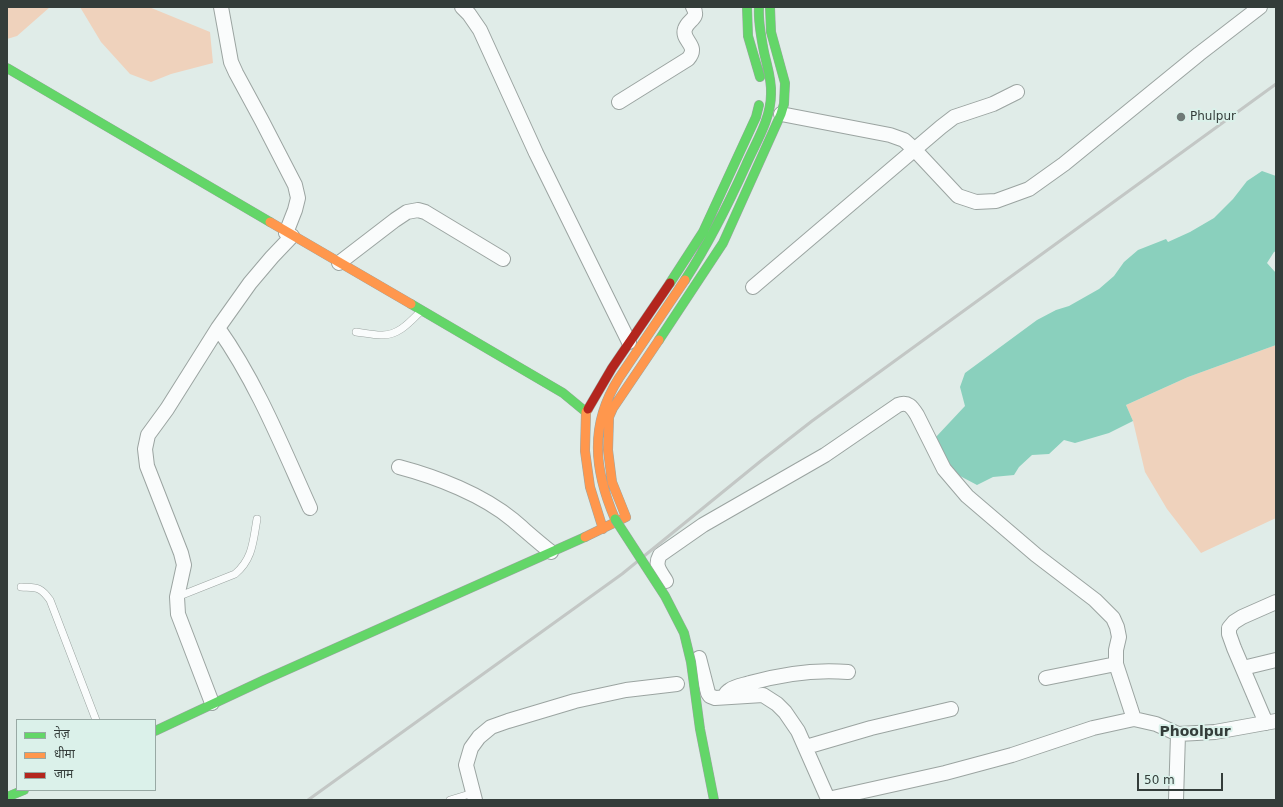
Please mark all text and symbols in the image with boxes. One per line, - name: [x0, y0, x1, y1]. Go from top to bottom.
- place label: Phulpur: [1190, 110, 1236, 124]
- marker: Phulpur: [1175, 111, 1187, 123]
- legend: [16, 719, 156, 791]
- district label: Phoolpur: [1159, 724, 1231, 740]
- text: तेज़: [54, 727, 70, 741]
- text: धीमा: [54, 747, 75, 761]
- scale bar: [1139, 765, 1225, 791]
- text: जाम: [54, 767, 73, 781]
- text: 50 m: [1144, 773, 1175, 787]

